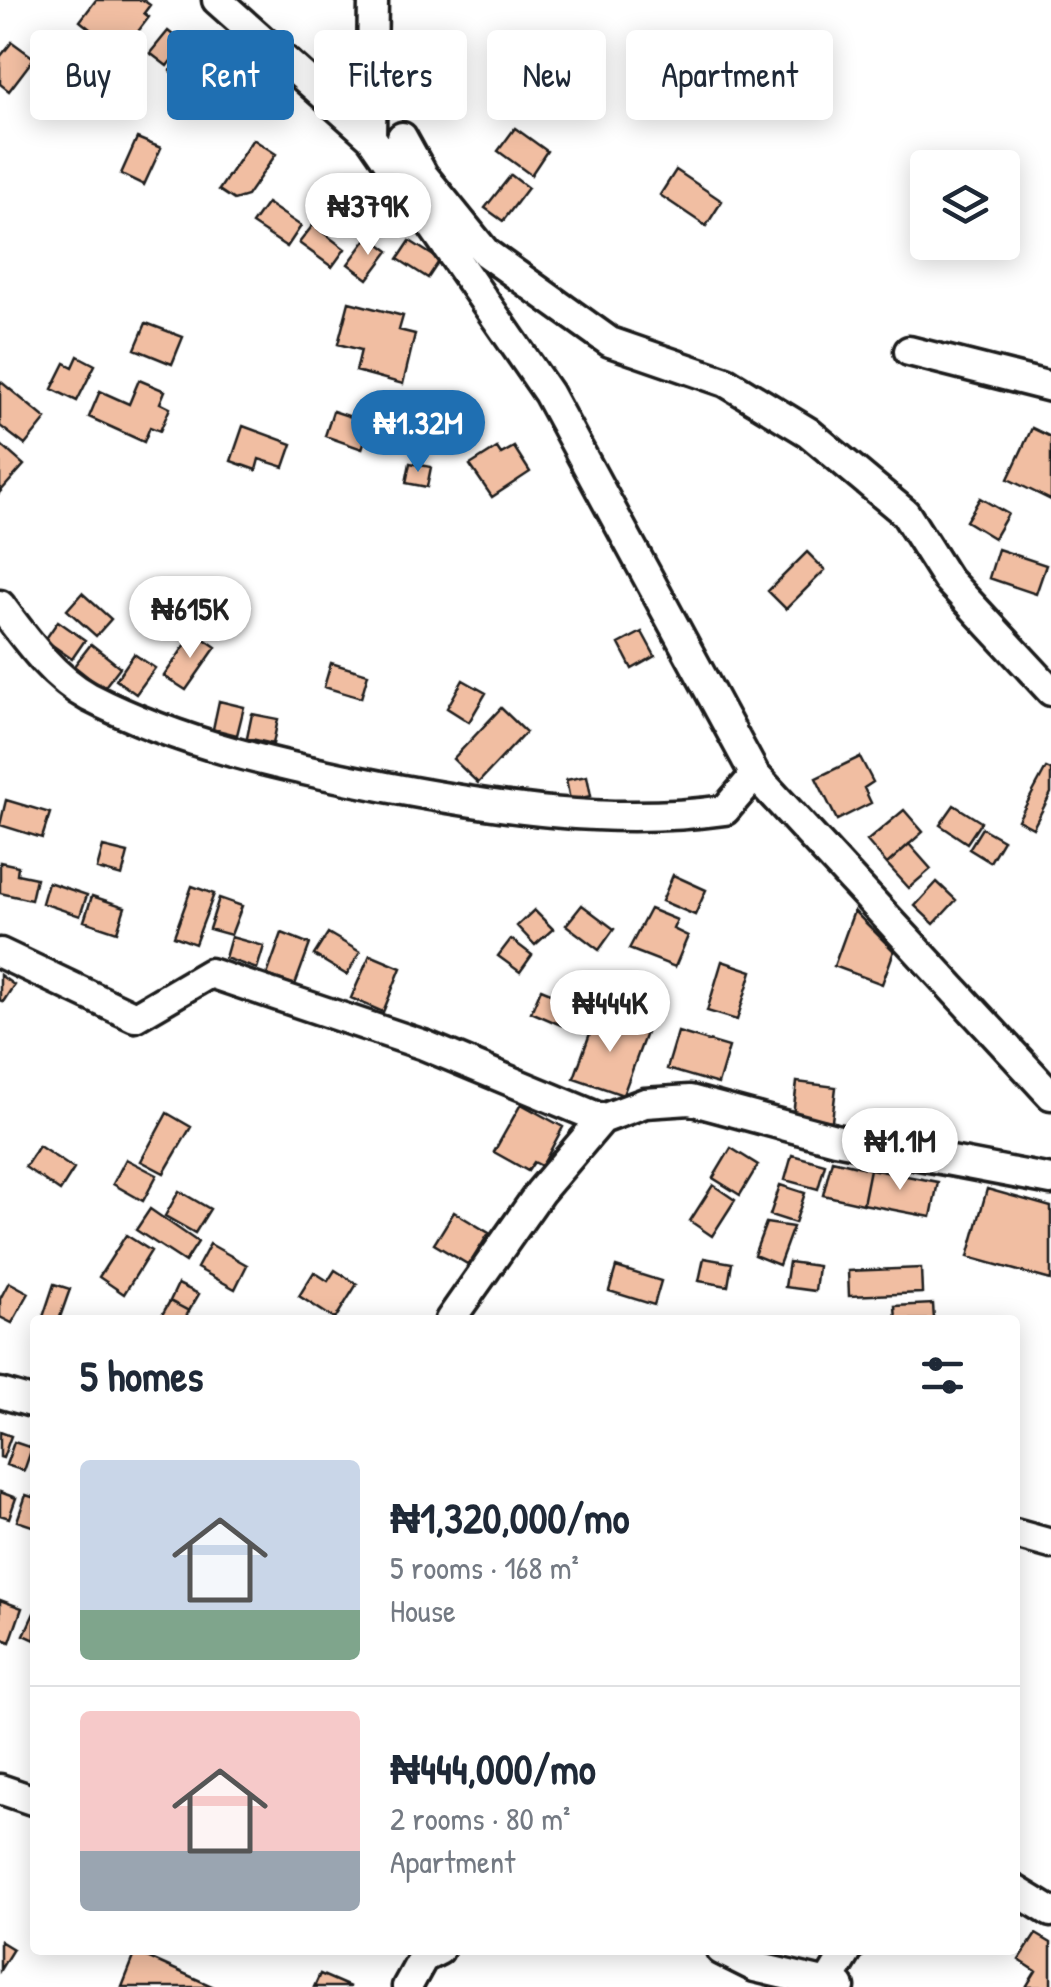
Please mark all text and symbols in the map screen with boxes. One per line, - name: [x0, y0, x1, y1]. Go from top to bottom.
- chip: Buy: [30, 30, 147, 120]
- chip: Rent: [167, 30, 294, 120]
- chip: Filters: [314, 30, 467, 120]
- chip: New: [487, 30, 606, 120]
- chip: Apartment: [626, 30, 833, 120]
- map controls: [910, 150, 1020, 260]
- button: layers: [910, 150, 1020, 260]
- pin: ₦379K: [298, 173, 438, 258]
- text: ₦379K: [327, 184, 409, 227]
- pin: ₦1.32M: [337, 390, 499, 475]
- text: ₦1.32M: [373, 401, 463, 444]
- pin: ₦615K: [120, 576, 260, 661]
- text: ₦615K: [151, 587, 229, 630]
- pin: ₦444K: [540, 970, 680, 1055]
- text: ₦444K: [572, 981, 648, 1024]
- pin: ₦1.1M: [830, 1108, 970, 1193]
- text: ₦1.1M: [864, 1119, 936, 1162]
- text: 5 homes: [80, 1347, 203, 1404]
- icon: filters: [915, 1348, 970, 1403]
- text: ₦1,320,000/mo: [390, 1489, 630, 1546]
- icon: home: [160, 1500, 280, 1620]
- text: 5 rooms · 168 m²: [390, 1546, 579, 1589]
- text: House: [390, 1589, 456, 1632]
- text: ₦444,000/mo: [390, 1740, 596, 1797]
- icon: home: [160, 1751, 280, 1871]
- text: 2 rooms · 80 m²: [390, 1797, 570, 1840]
- text: Apartment: [390, 1840, 515, 1883]

